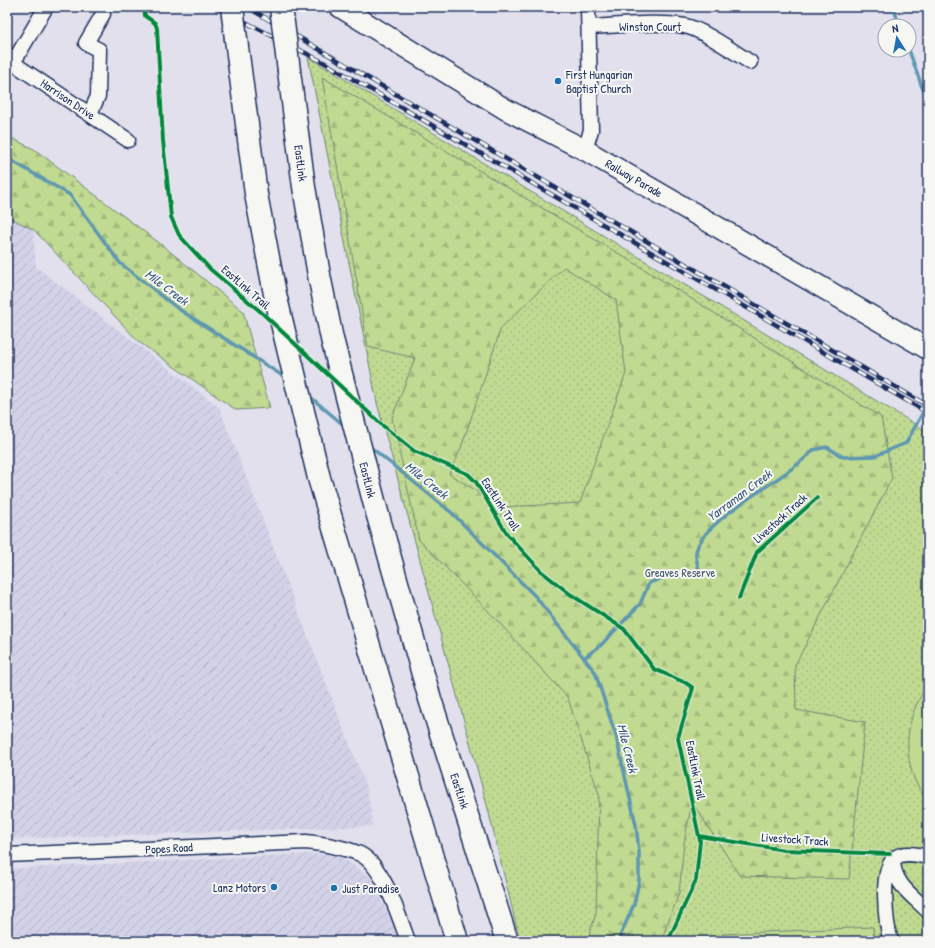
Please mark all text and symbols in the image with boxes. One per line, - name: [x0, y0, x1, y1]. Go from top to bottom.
- street label: Winston Court: [619, 18, 682, 35]
- north arrow: [877, 18, 917, 58]
- text: N: [891, 21, 899, 36]
- place label: First Hungarian Baptist Church: [565, 66, 633, 97]
- street label: Harrison Drive: [37, 74, 99, 124]
- marker: First Hungarian Baptist Church: [553, 76, 563, 86]
- street label: EastLink: [290, 144, 312, 182]
- street label: Railway Parade: [602, 155, 666, 201]
- street label: EastLink Trail: [218, 261, 275, 314]
- water label: Mile Creek: [142, 265, 194, 310]
- water label: Mile Creek: [402, 457, 453, 504]
- street label: EastLink: [355, 460, 381, 500]
- water label: Yarraman Creek: [703, 464, 776, 525]
- street label: EastLink Trail: [478, 474, 525, 534]
- street label: Livestock Track: [749, 489, 811, 547]
- park label: Greaves Reserve: [645, 564, 716, 581]
- water label: Mile Creek: [613, 721, 643, 776]
- street label: EastLink Trail: [682, 739, 710, 802]
- street label: EastLink: [446, 771, 474, 811]
- street label: Livestock Track: [761, 828, 829, 850]
- street label: Popes Road: [145, 838, 194, 858]
- place label: Lanz Motors: [213, 879, 266, 896]
- place label: Just Paradise: [342, 880, 400, 897]
- marker: Lanz Motors: [269, 882, 279, 892]
- marker: Just Paradise: [329, 883, 339, 893]

